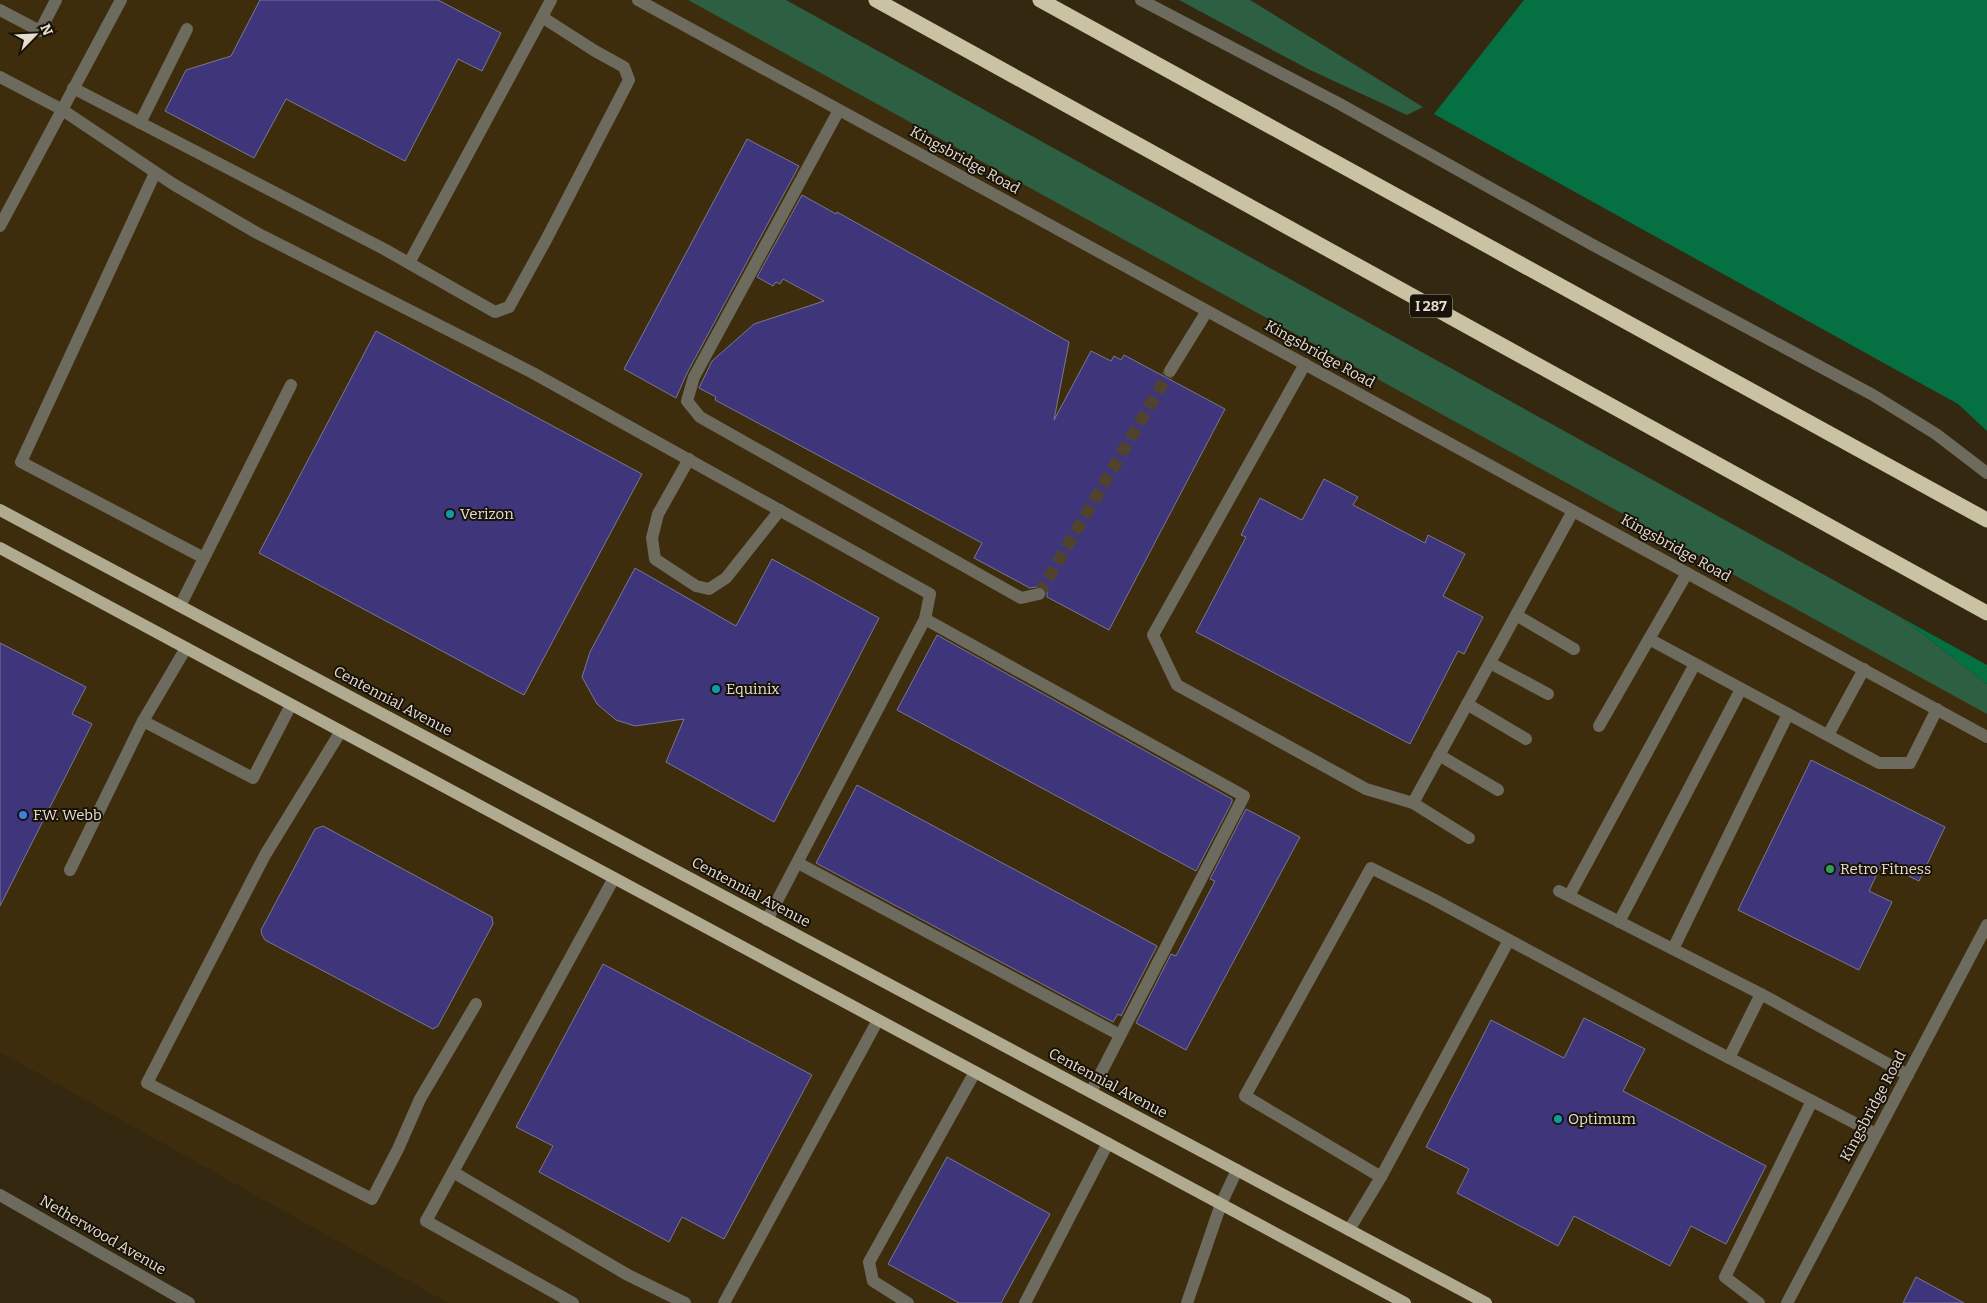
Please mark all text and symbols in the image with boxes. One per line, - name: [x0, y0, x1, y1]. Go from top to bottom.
- north arrow: [10, 10, 60, 60]
- text: N: [36, 22, 56, 38]
- street label: Kingsbridge Road: [907, 122, 1023, 198]
- road number: I 287: [1410, 294, 1452, 318]
- street label: Kingsbridge Road: [1262, 316, 1378, 392]
- place label: Verizon: [460, 505, 514, 523]
- marker: Verizon: [444, 508, 456, 520]
- street label: Kingsbridge Road: [1618, 510, 1734, 586]
- street label: Centennial Avenue: [331, 662, 455, 740]
- place label: Equinix: [726, 680, 780, 698]
- marker: Equinix: [710, 683, 722, 695]
- place label: F.W. Webb: [33, 806, 102, 824]
- marker: F.W. Webb: [17, 809, 29, 821]
- street label: Centennial Avenue: [689, 853, 813, 931]
- place label: Retro Fitness: [1840, 860, 1931, 878]
- marker: Retro Fitness: [1824, 863, 1836, 875]
- street label: Centennial Avenue: [1046, 1044, 1170, 1122]
- street label: Kingsbridge Road: [1836, 1047, 1910, 1164]
- place label: Optimum: [1568, 1110, 1636, 1128]
- marker: Optimum: [1552, 1113, 1564, 1125]
- street label: Netherwood Avenue: [37, 1191, 169, 1279]

